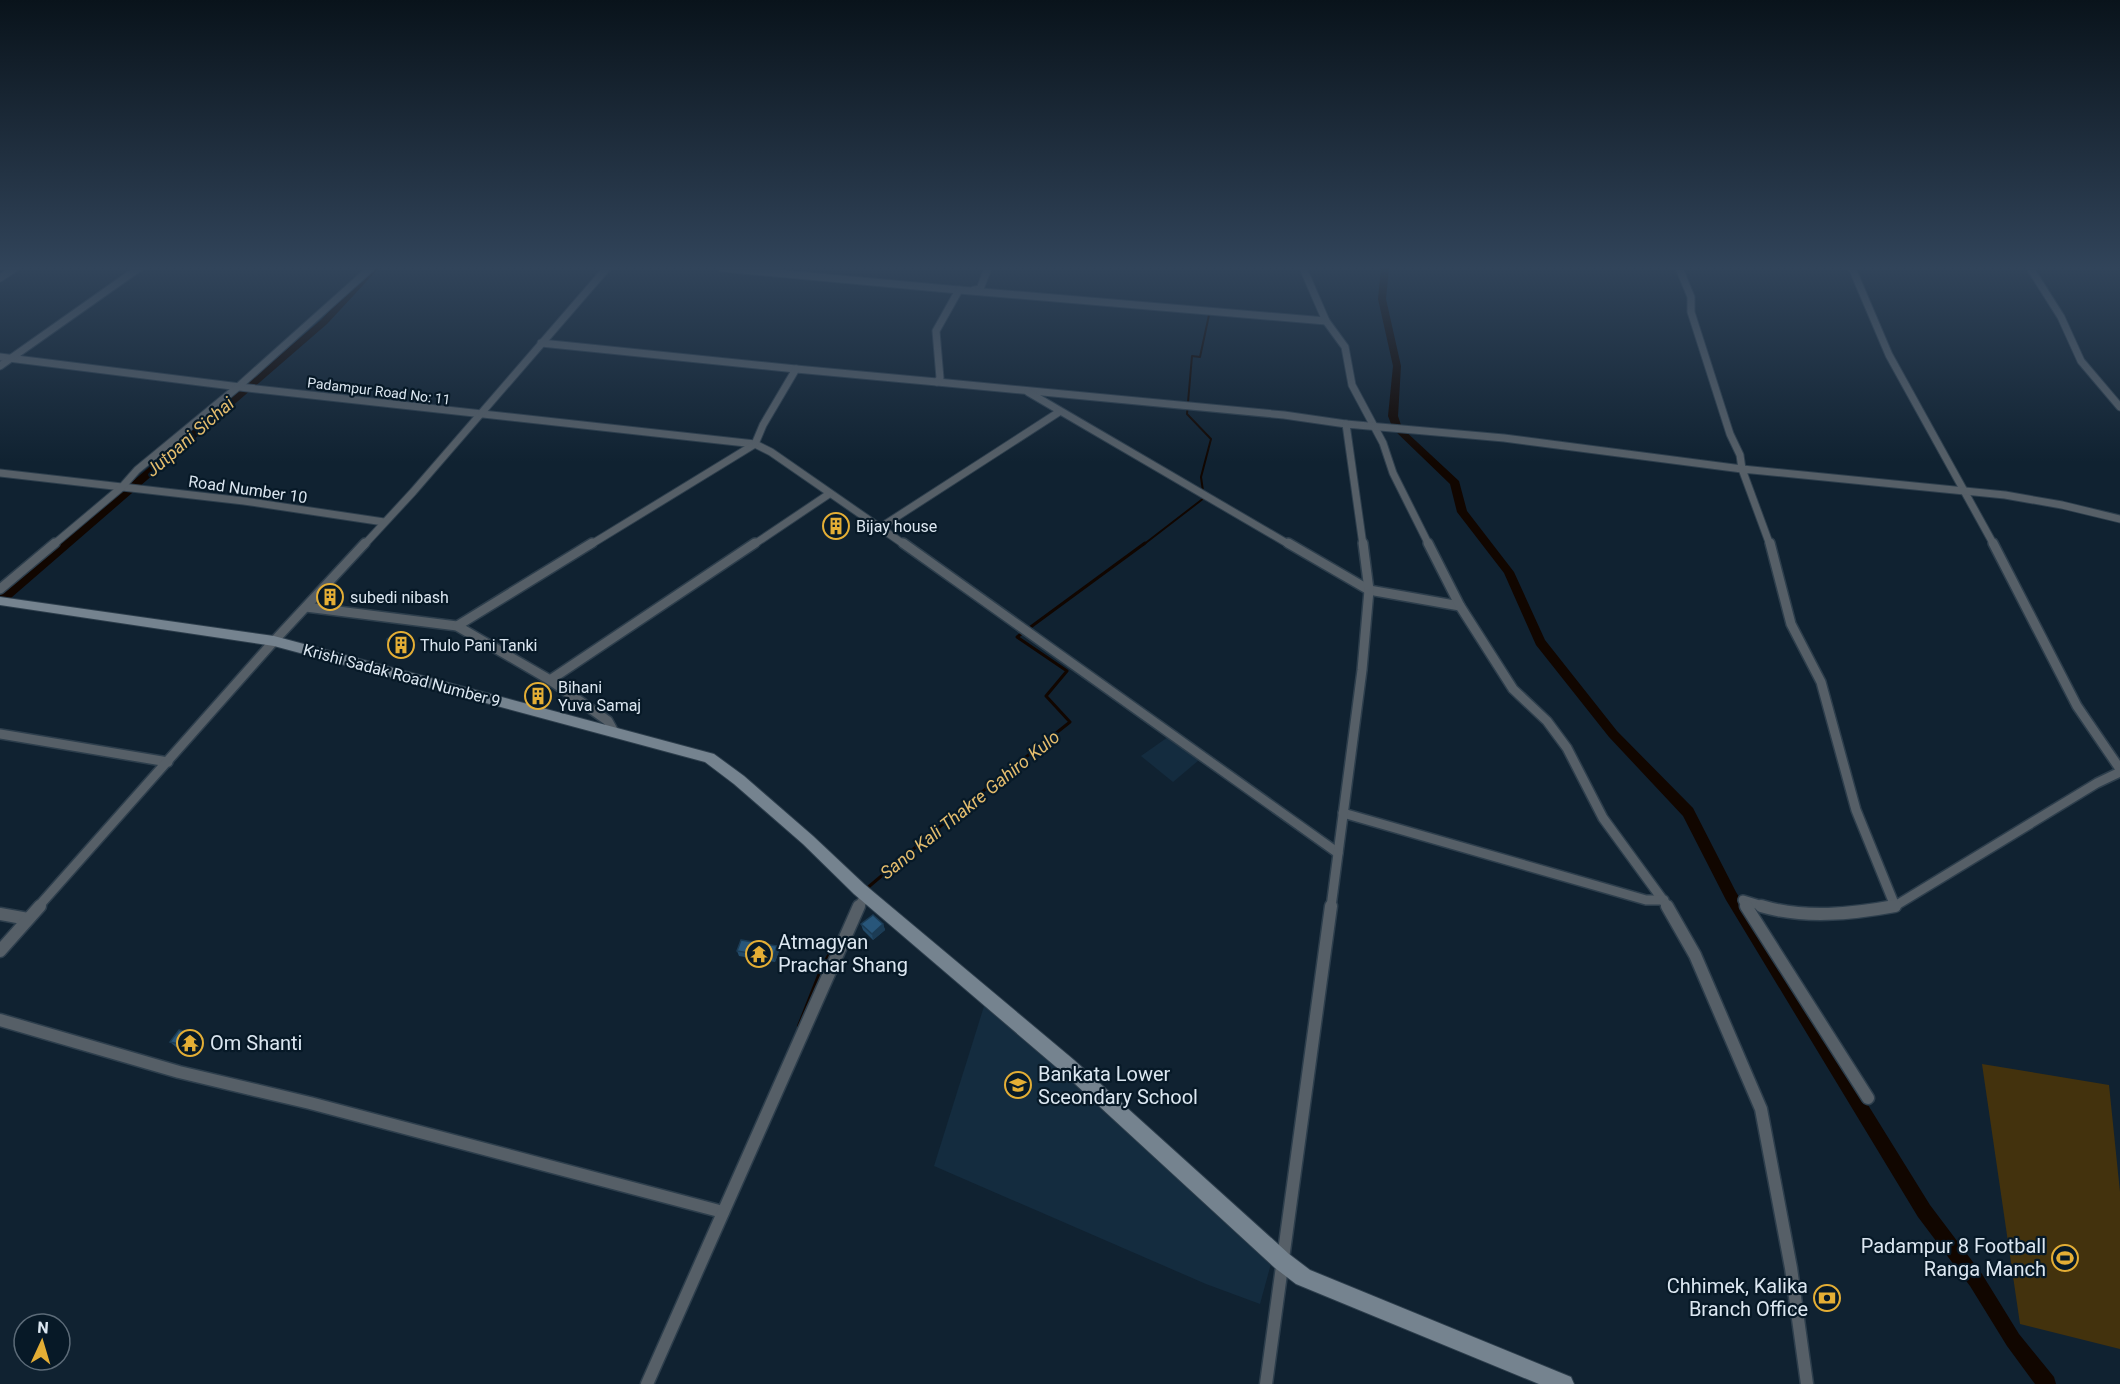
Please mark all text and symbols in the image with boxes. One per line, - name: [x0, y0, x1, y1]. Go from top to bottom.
- street label: Padampur Road No: 11: [306, 374, 452, 408]
- water label: Jutpani Sichai: [141, 392, 239, 481]
- street label: Road Number 10: [187, 472, 309, 507]
- building icon: Bijay house: [821, 511, 851, 541]
- place label: Bijay house: [856, 517, 937, 536]
- building icon: subedi nibash: [315, 582, 345, 612]
- place label: subedi nibash: [350, 588, 449, 607]
- building icon: Thulo Pani Tanki: [386, 630, 416, 660]
- place label: Thulo Pani Tanki: [420, 636, 537, 655]
- street label: Krishi Sadak Road Number 9: [301, 640, 502, 711]
- place label: Bihani Yuva Samaj: [558, 678, 641, 715]
- building icon: Bihani Yuva Samaj: [523, 681, 553, 711]
- water label: Sano Kali Thakre Gahiro Kulo: [876, 726, 1064, 883]
- place label: Atmagyan Prachar Shang: [778, 930, 908, 977]
- temple icon: Atmagyan Prachar Shang: [744, 939, 774, 969]
- temple icon: Om Shanti: [175, 1028, 205, 1058]
- place label: Om Shanti: [210, 1031, 302, 1055]
- place label: Bankata Lower Sceondary School: [1038, 1062, 1198, 1109]
- school or university icon: Bankata Lower Sceondary School: [1003, 1070, 1033, 1100]
- place label: Padampur 8 Football Ranga Manch: [1861, 1234, 2046, 1281]
- sports icon: Padampur 8 Football Ranga Manch: [2050, 1243, 2080, 1273]
- place label: Chhimek, Kalika Branch Office: [1667, 1274, 1808, 1321]
- bank icon: Chhimek, Kalika Branch Office: [1812, 1283, 1842, 1313]
- north arrow: [12, 1312, 72, 1372]
- text: N: [37, 1318, 49, 1337]

